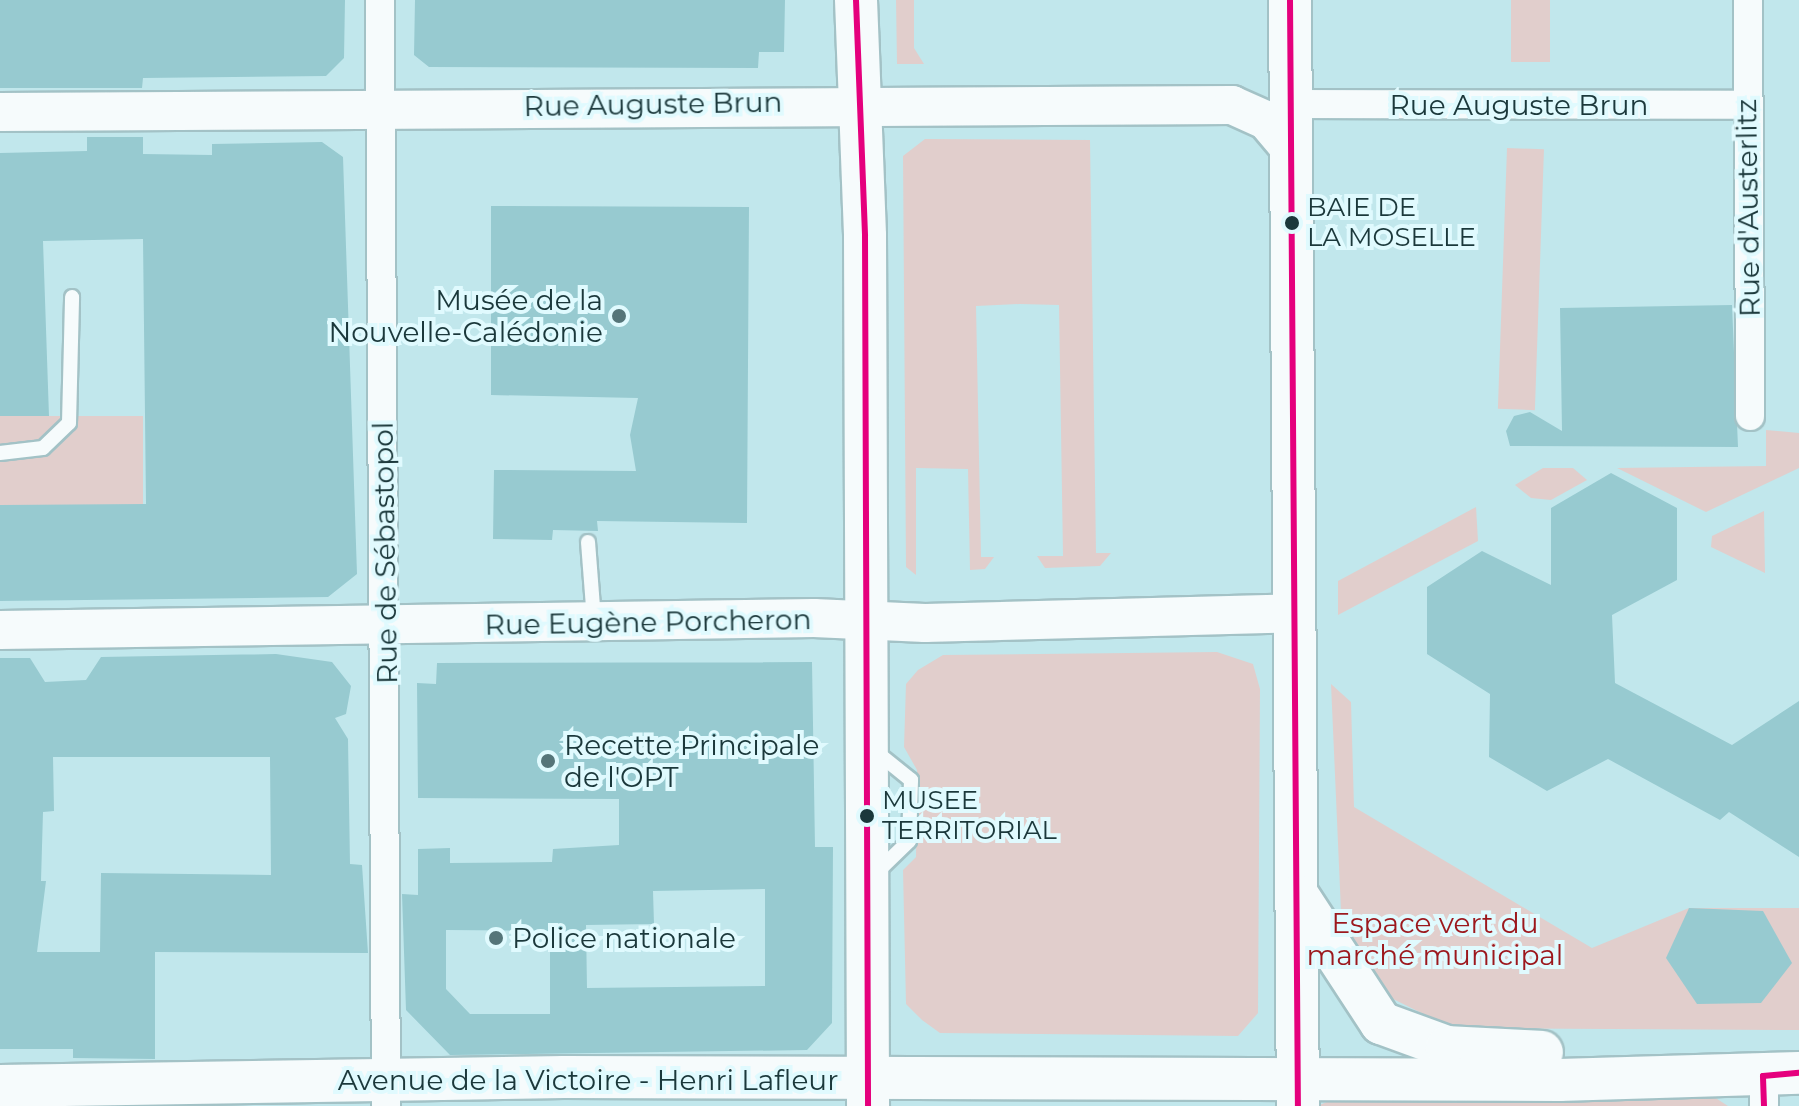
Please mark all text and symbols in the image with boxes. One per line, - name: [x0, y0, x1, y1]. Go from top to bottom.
- street label: Rue Auguste Brun: [523, 85, 783, 123]
- street label: Rue Auguste Brun: [1390, 88, 1648, 122]
- street label: Rue d'Austerlitz: [1729, 99, 1767, 317]
- place label: BAIE DE LA MOSELLE: [1307, 192, 1476, 254]
- marker: BAIE DE LA MOSELLE: [1284, 215, 1300, 231]
- place label: Musée de la Nouvelle-Calédonie: [329, 283, 603, 349]
- marker: Musée de la Nouvelle-Calédonie: [610, 307, 628, 325]
- street label: Rue de Sébastopol: [366, 422, 404, 684]
- street label: Rue Eugène Porcheron: [484, 602, 812, 642]
- place label: Recette Principale de l'OPT: [564, 728, 820, 794]
- marker: Recette Principale de l'OPT: [539, 752, 557, 770]
- place label: MUSEE TERRITORIAL: [882, 785, 1057, 846]
- marker: MUSEE TERRITORIAL: [859, 808, 875, 824]
- park label: Espace vert du marché municipal: [1307, 906, 1563, 972]
- place label: Police nationale: [512, 921, 736, 955]
- marker: Police nationale: [487, 929, 505, 947]
- street label: Avenue de la Victoire - Henri Lafleur: [338, 1063, 838, 1097]

